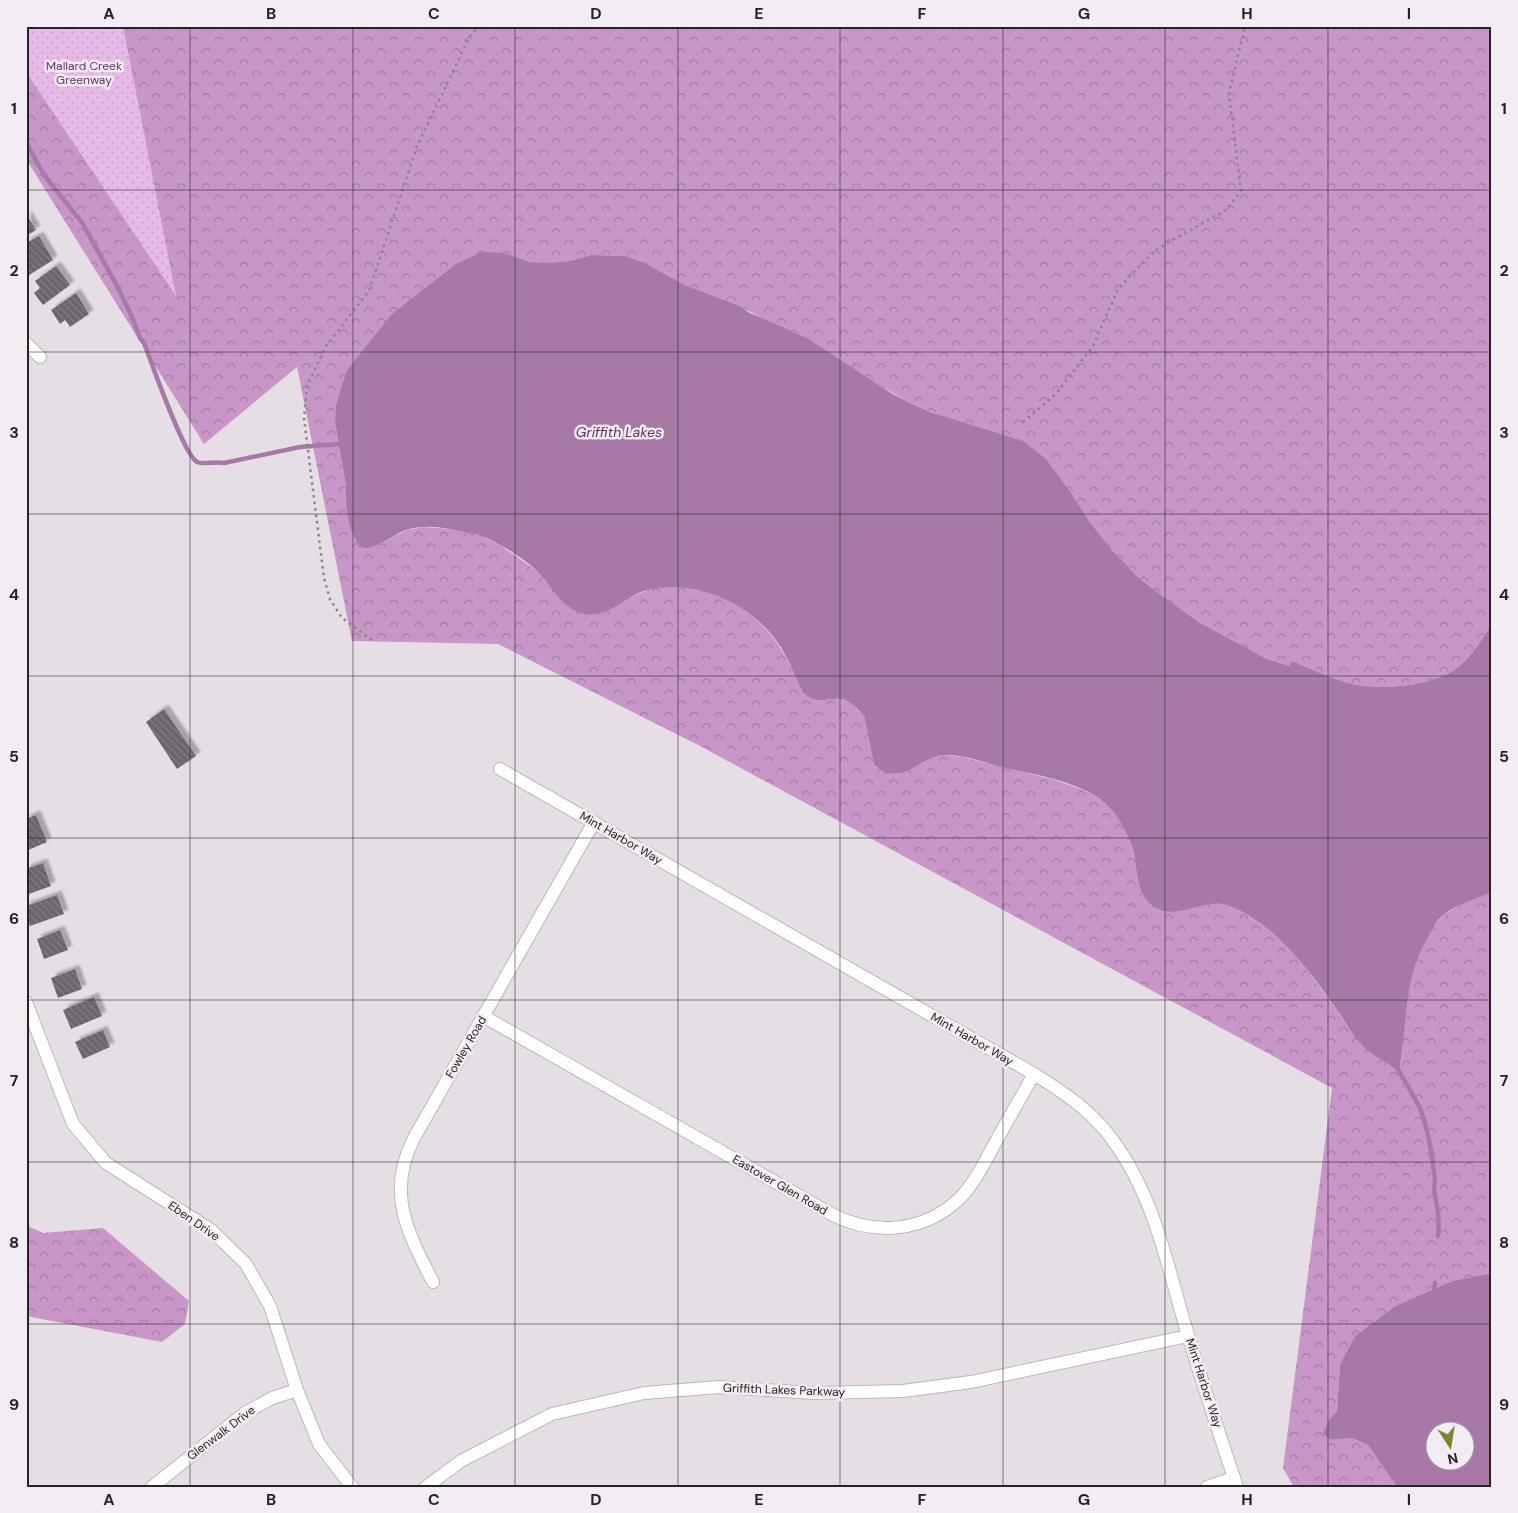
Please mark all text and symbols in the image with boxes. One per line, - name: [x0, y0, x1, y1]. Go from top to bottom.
- text: A: [103, 3, 115, 24]
- text: B: [266, 3, 276, 24]
- text: C: [428, 3, 440, 24]
- text: D: [590, 3, 602, 24]
- text: E: [754, 3, 764, 24]
- text: F: [918, 3, 927, 24]
- text: G: [1078, 3, 1090, 24]
- text: H: [1241, 3, 1253, 24]
- text: I: [1407, 3, 1411, 24]
- park label: Mallard Creek Greenway: [46, 58, 122, 88]
- text: 1: [11, 98, 17, 119]
- text: 1: [1501, 98, 1507, 119]
- text: 2: [9, 260, 19, 281]
- text: 2: [1499, 260, 1509, 281]
- text: 3: [9, 422, 19, 443]
- text: 3: [1499, 422, 1509, 443]
- water label: Griffith Lakes: [576, 423, 662, 441]
- text: 4: [9, 584, 19, 605]
- text: 4: [1499, 584, 1509, 605]
- text: 5: [9, 746, 19, 767]
- text: 5: [1499, 746, 1509, 767]
- street label: Mint Harbor Way: [577, 808, 666, 868]
- text: 6: [9, 908, 19, 929]
- text: 6: [1499, 908, 1509, 929]
- street label: Mint Harbor Way: [928, 1009, 1017, 1069]
- street label: Fowley Road: [442, 1013, 490, 1081]
- text: 7: [10, 1070, 19, 1091]
- text: 7: [1500, 1070, 1509, 1091]
- street label: Eastover Glen Road: [729, 1151, 831, 1219]
- street label: Eben Drive: [165, 1197, 223, 1245]
- text: 8: [9, 1232, 19, 1253]
- text: 8: [1499, 1232, 1509, 1253]
- street label: Mint Harbor Way: [1182, 1336, 1226, 1430]
- street label: Griffith Lakes Parkway: [723, 1380, 846, 1400]
- text: 9: [9, 1394, 19, 1415]
- text: 9: [1499, 1394, 1509, 1415]
- street label: Glenwalk Drive: [184, 1402, 258, 1464]
- north arrow: [1426, 1420, 1476, 1470]
- text: N: [1446, 1449, 1460, 1469]
- text: A: [103, 1489, 115, 1510]
- text: B: [266, 1489, 276, 1510]
- text: C: [428, 1489, 440, 1510]
- text: D: [590, 1489, 602, 1510]
- text: E: [754, 1489, 764, 1510]
- text: F: [918, 1489, 927, 1510]
- text: G: [1078, 1489, 1090, 1510]
- text: H: [1241, 1489, 1253, 1510]
- text: I: [1407, 1489, 1411, 1510]

